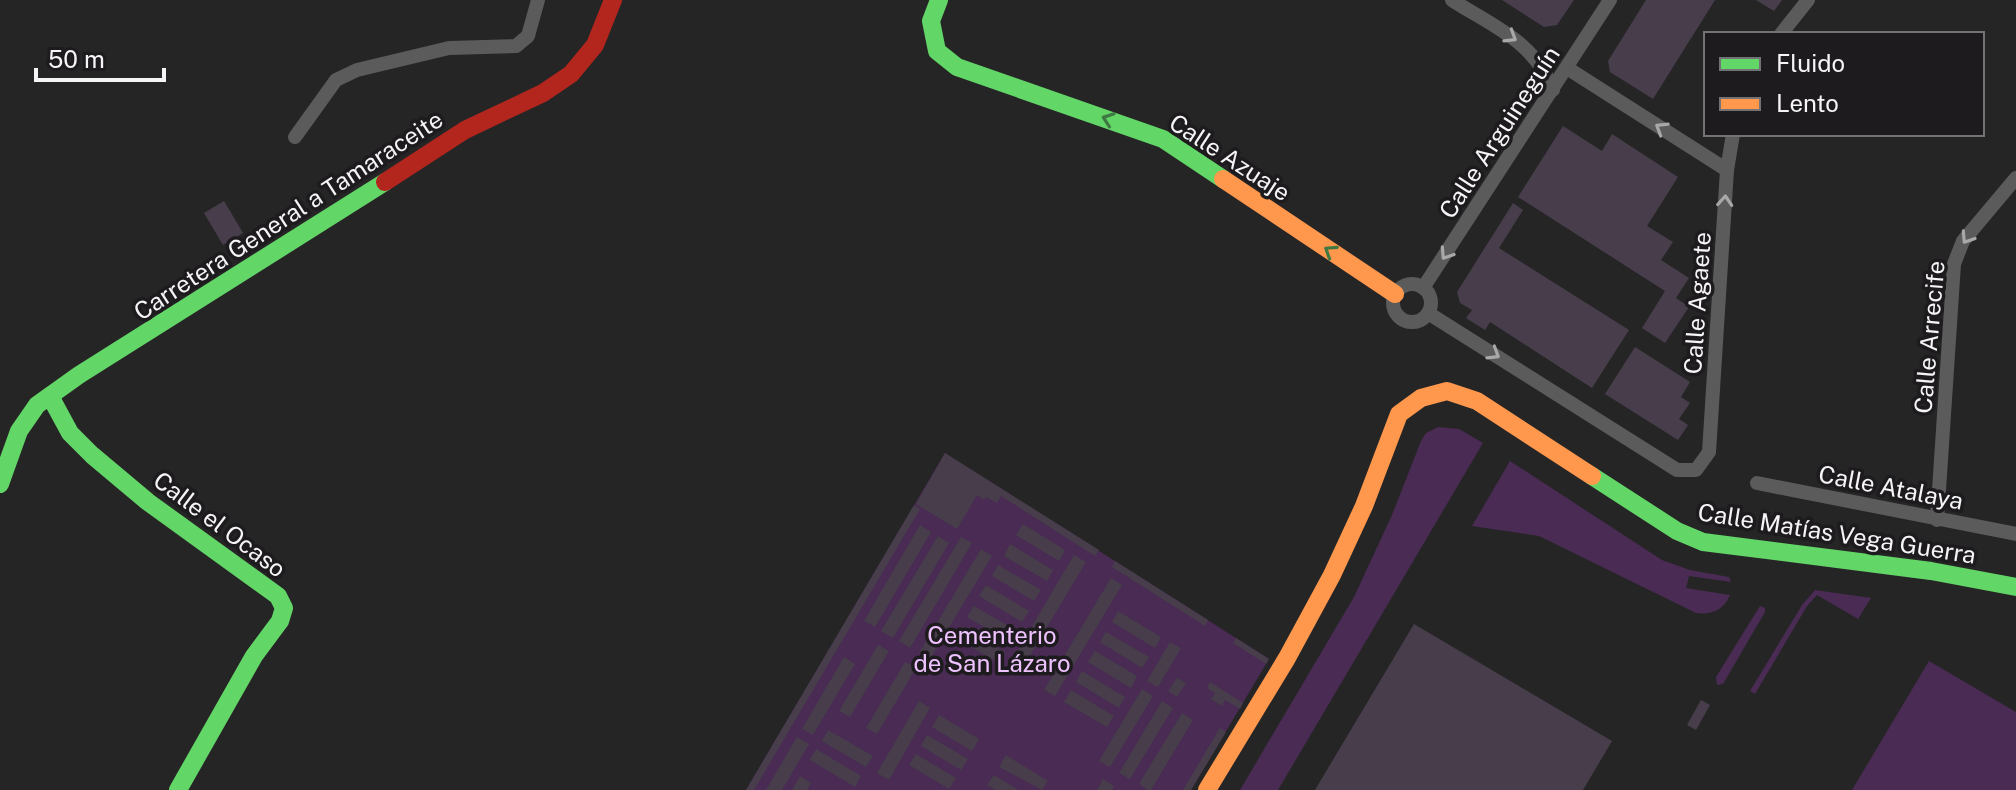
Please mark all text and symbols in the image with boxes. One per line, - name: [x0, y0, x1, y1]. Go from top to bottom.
- one-way arrow: [1502, 28, 1517, 43]
- scale bar: [36, 32, 164, 82]
- legend: [1704, 32, 1984, 136]
- street label: Calle Arguineguín: [1433, 41, 1565, 223]
- text: 50 m: [48, 45, 105, 73]
- text: Fluido: [1776, 49, 1845, 77]
- text: Lento: [1776, 89, 1839, 117]
- street label: Carretera General a Tamaraceite: [128, 105, 448, 325]
- street label: Calle Azuaje: [1164, 108, 1296, 206]
- one-way arrow: [1101, 113, 1115, 129]
- one-way arrow: [1656, 123, 1670, 138]
- one-way arrow: [1716, 194, 1733, 207]
- one-way arrow: [1962, 229, 1977, 244]
- street label: Calle Agaete: [1678, 231, 1716, 375]
- one-way arrow: [1441, 245, 1456, 259]
- one-way arrow: [1324, 246, 1339, 261]
- street label: Calle Arrecife: [1908, 259, 1950, 415]
- one-way arrow: [1485, 345, 1500, 360]
- street label: Calle Atalaya: [1816, 459, 1966, 515]
- street label: Calle el Ocaso: [148, 465, 292, 583]
- street label: Calle Matías Vega Guerra: [1696, 497, 1978, 569]
- park label: Cementerio de San Lázaro: [914, 621, 1070, 677]

